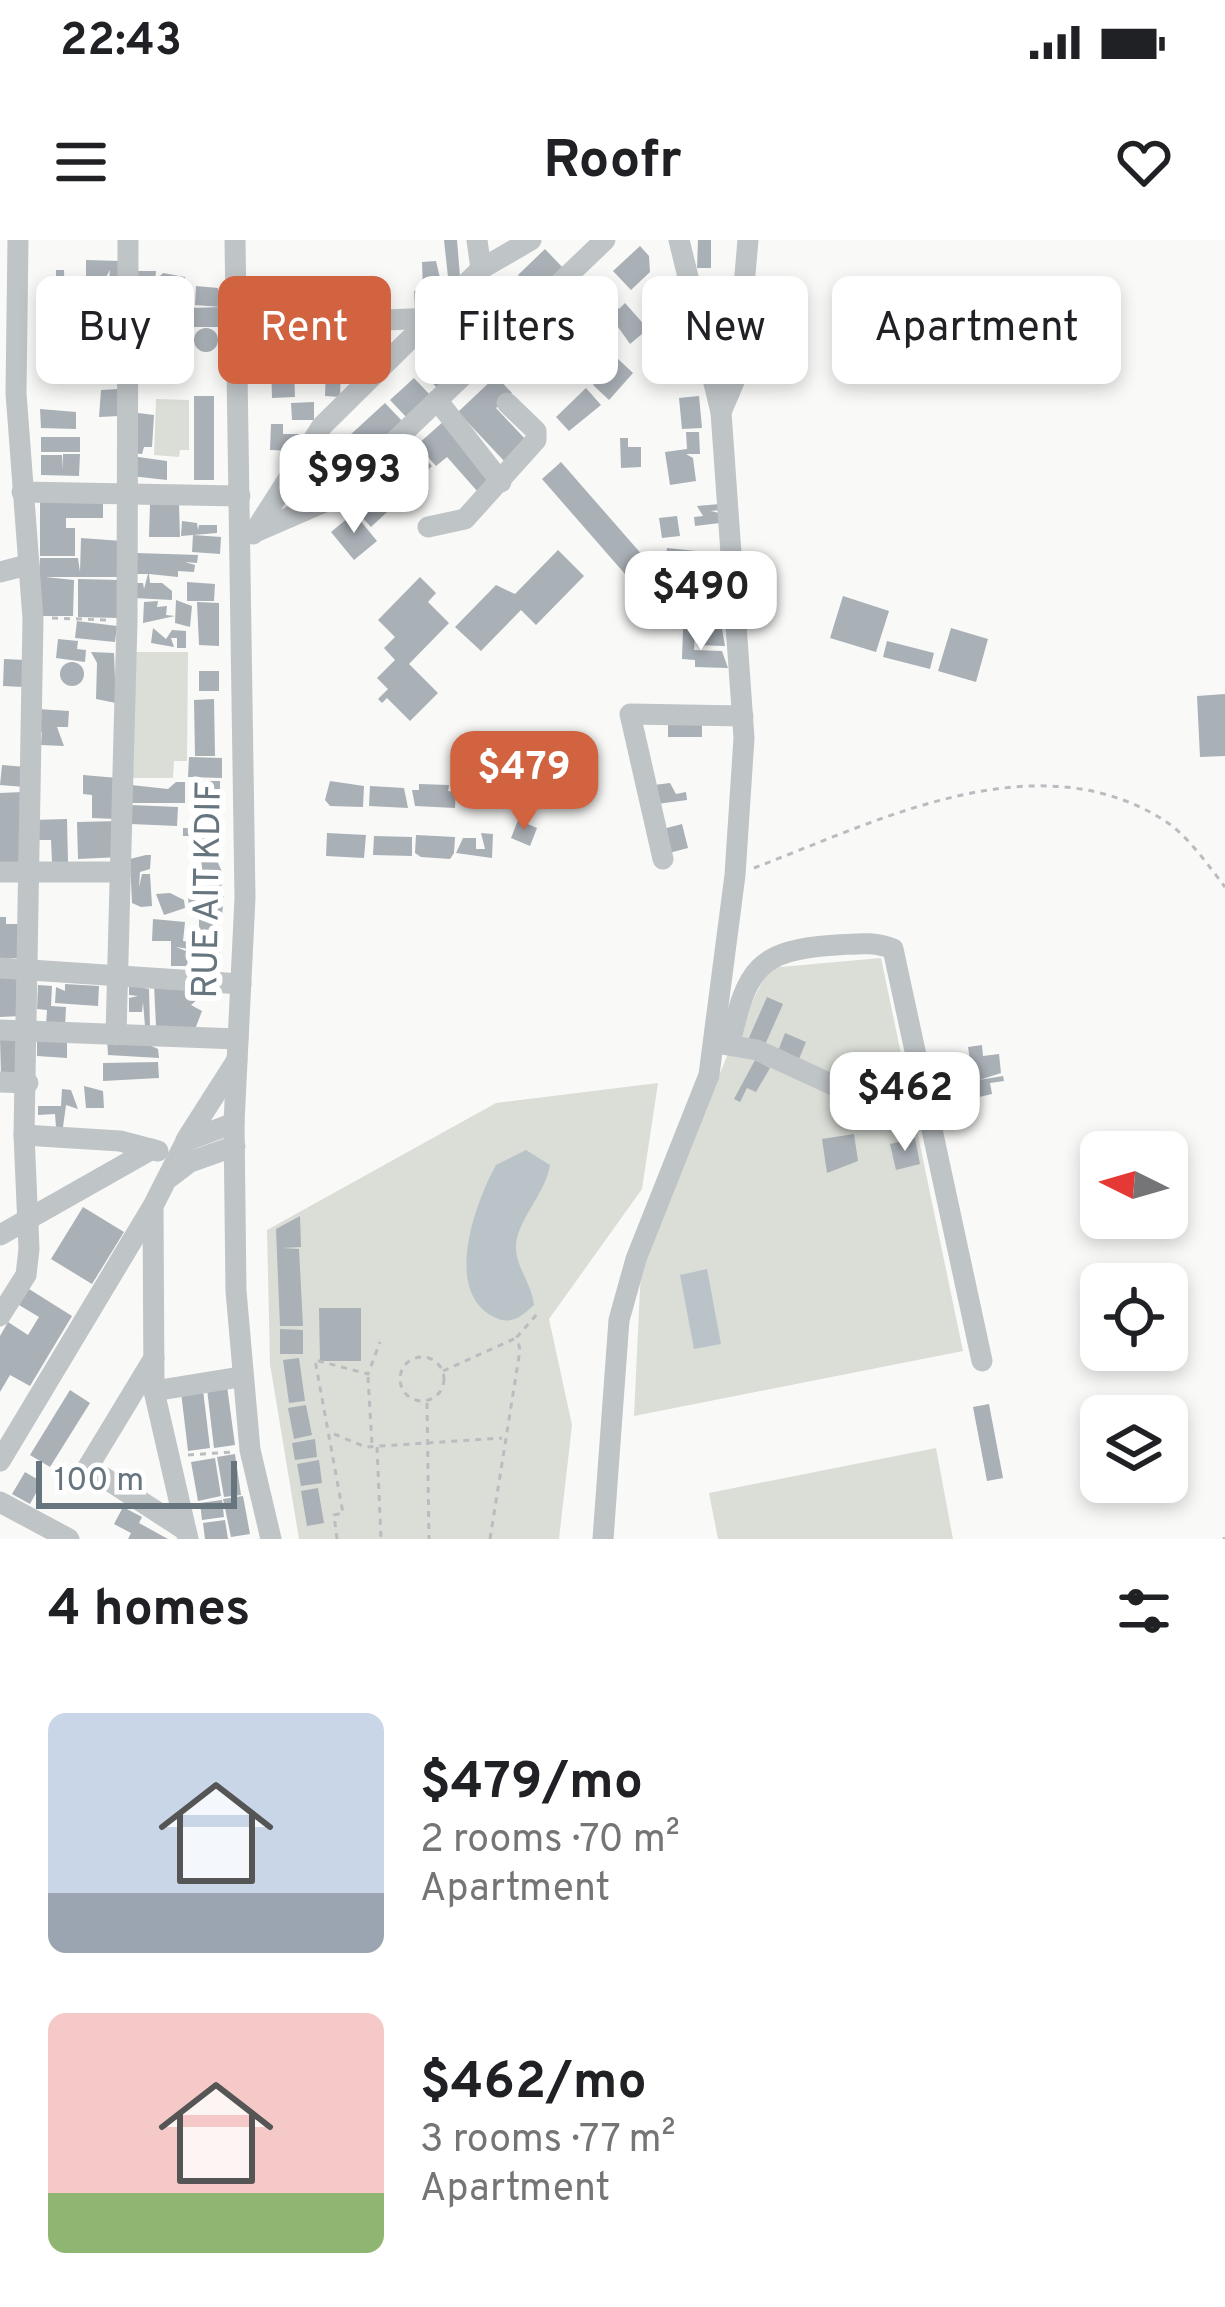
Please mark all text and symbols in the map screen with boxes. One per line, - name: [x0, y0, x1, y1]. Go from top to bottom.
- text: 22:43: [60, 14, 182, 71]
- text: Roofr: [543, 128, 682, 197]
- icon: menu: [48, 129, 114, 195]
- icon: heart: [1111, 129, 1177, 195]
- chip: Buy: [36, 276, 194, 384]
- chip: Rent: [218, 276, 391, 384]
- chip: Filters: [415, 276, 618, 384]
- chip: New: [642, 276, 808, 384]
- chip: Apartment: [832, 276, 1121, 384]
- pin: $993: [283, 434, 425, 536]
- text: $993: [307, 448, 401, 497]
- pin: $490: [630, 551, 772, 653]
- text: $490: [652, 565, 750, 614]
- pin: $479: [453, 731, 595, 833]
- text: $479: [477, 745, 571, 794]
- street label: RUE AIT KDIF: [184, 781, 234, 999]
- pin: $462: [834, 1052, 976, 1154]
- text: $462: [857, 1066, 953, 1115]
- north arrow: [1080, 1131, 1188, 1239]
- map controls: [1080, 1131, 1188, 1503]
- button: locate: [1080, 1263, 1188, 1371]
- button: layers: [1080, 1395, 1188, 1503]
- scale bar: [36, 1455, 237, 1508]
- text: 100 m: [54, 1461, 144, 1503]
- icon: filters: [1111, 1578, 1177, 1644]
- text: 4 homes: [48, 1579, 250, 1644]
- text: $479/mo: [420, 1752, 643, 1817]
- icon: home: [144, 1761, 288, 1905]
- text: 2 rooms · 70 m²: [420, 1817, 680, 1866]
- text: Apartment: [420, 1866, 610, 1915]
- text: $462/mo: [420, 2052, 647, 2117]
- icon: home: [144, 2061, 288, 2205]
- text: 3 rooms · 77 m²: [420, 2117, 676, 2166]
- text: Apartment: [420, 2166, 610, 2215]

